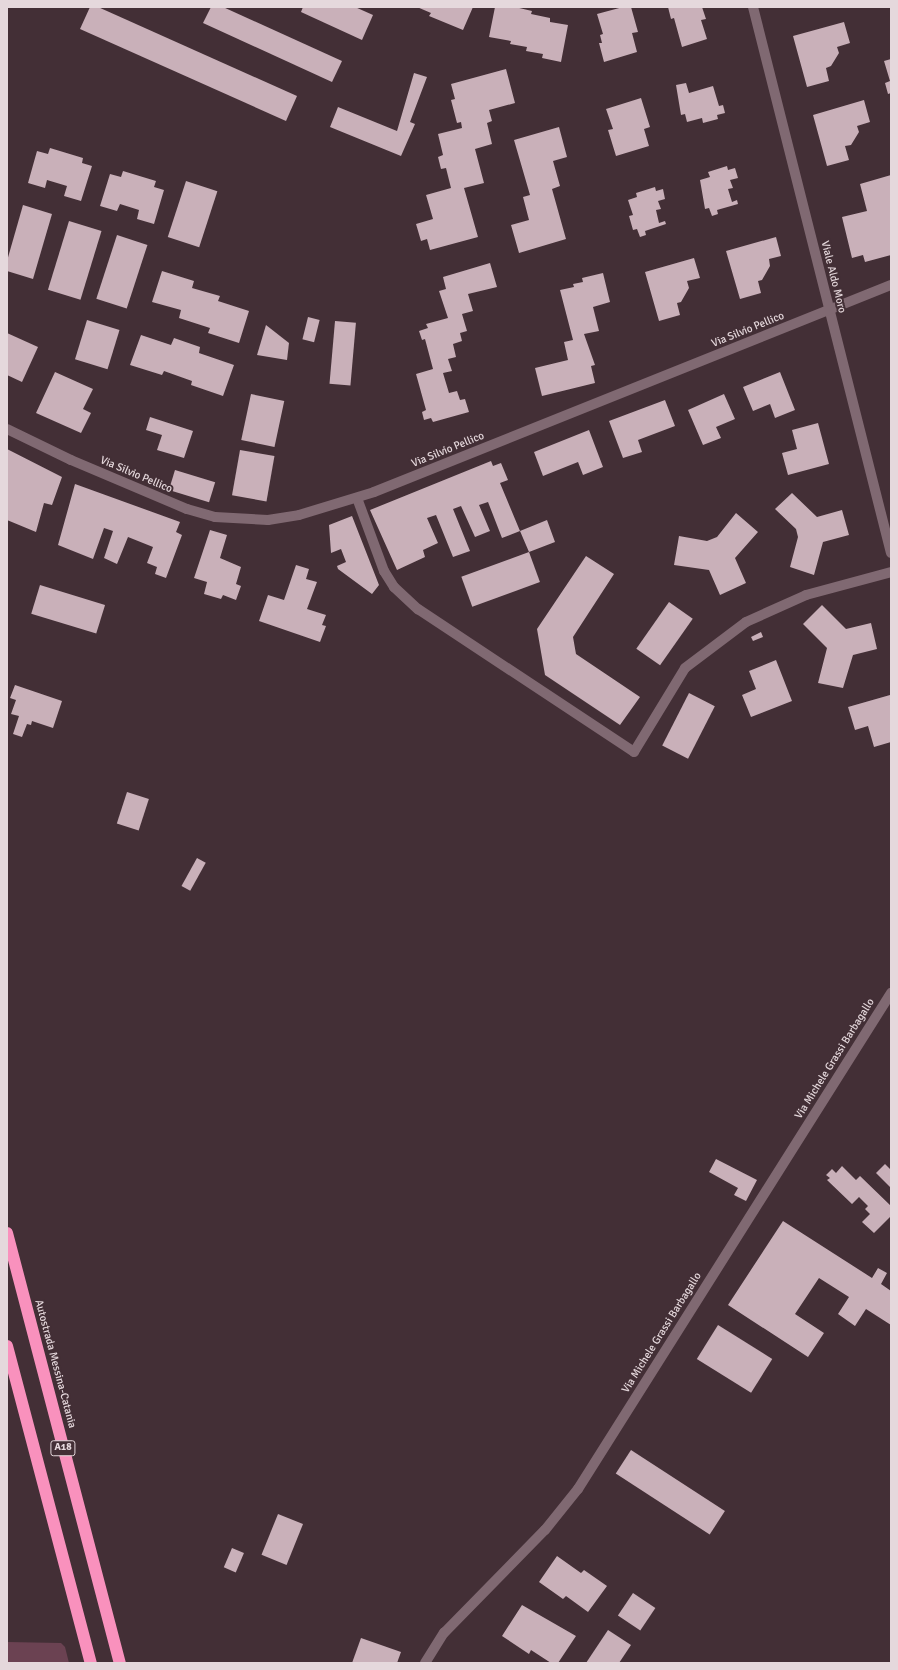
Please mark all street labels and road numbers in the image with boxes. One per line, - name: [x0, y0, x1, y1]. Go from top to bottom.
- street label: Viale Aldo Moro: [818, 240, 848, 314]
- street label: Via Silvio Pellico: [710, 309, 786, 351]
- street label: Via Silvio Pellico: [410, 429, 486, 471]
- street label: Via Silvio Pellico: [98, 454, 174, 496]
- street label: Via Michele Grassi Barbagallo: [792, 996, 878, 1122]
- street label: Via Michele Grassi Barbagallo: [619, 1270, 705, 1396]
- street label: Autostrada Messina-Catania: [31, 1298, 79, 1430]
- road number: A18: [50, 1440, 76, 1456]

